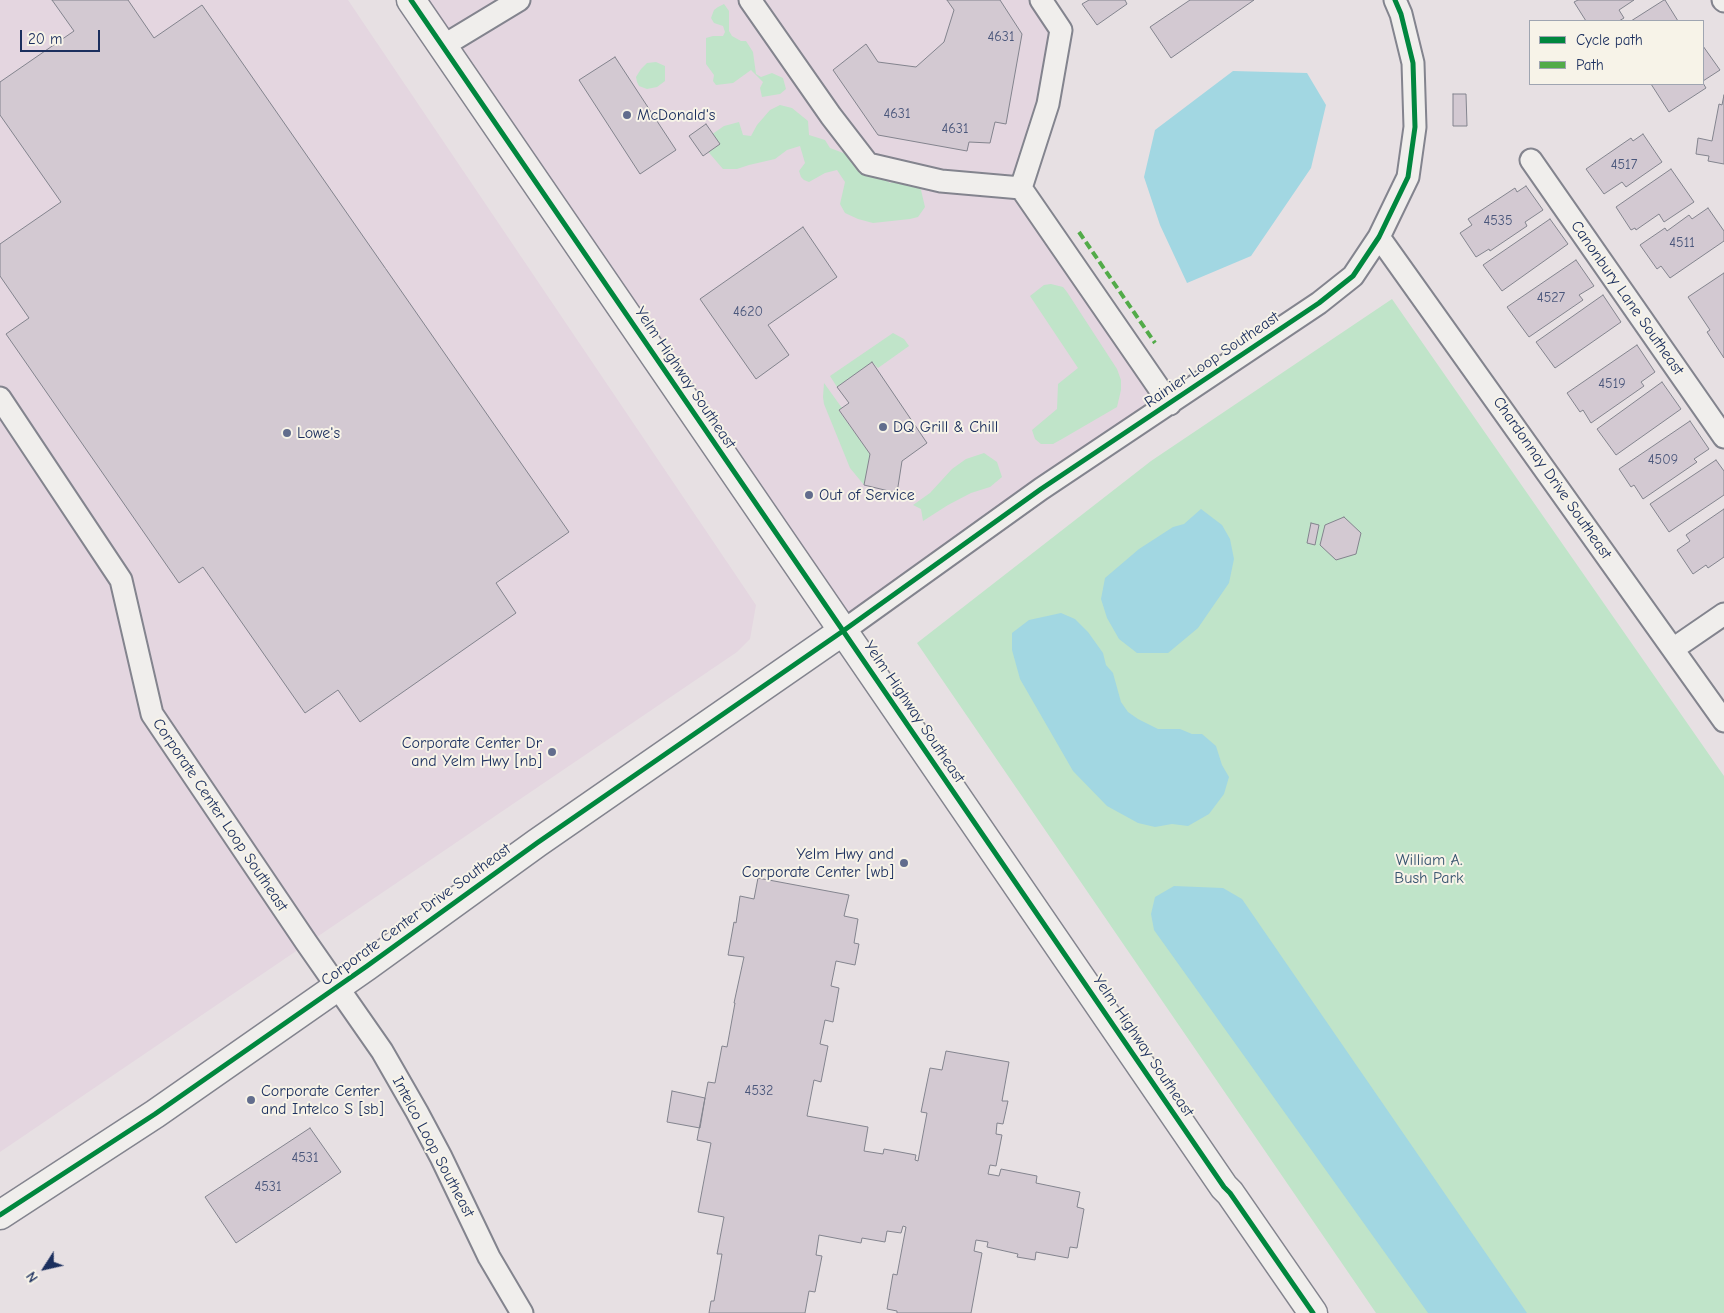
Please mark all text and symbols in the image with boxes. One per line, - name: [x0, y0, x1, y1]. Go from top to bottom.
- scale bar: [22, 20, 102, 52]
- legend: [1529, 20, 1704, 85]
- house number: 4631: [988, 29, 1014, 45]
- text: 20 m: [28, 30, 62, 48]
- text: Cycle path: [1576, 31, 1643, 49]
- text: Path: [1576, 56, 1604, 74]
- place label: McDonald's: [637, 105, 716, 125]
- house number: 4631: [884, 106, 910, 122]
- marker: McDonald's: [621, 109, 633, 121]
- house number: 4631: [942, 121, 968, 137]
- house number: 4517: [1611, 157, 1637, 173]
- house number: 4535: [1483, 213, 1513, 229]
- street label: Canonbury Lane Southeast: [1566, 217, 1688, 379]
- house number: 4511: [1669, 235, 1695, 251]
- house number: 4527: [1537, 290, 1565, 306]
- street label: Yelm Highway Southeast: [630, 303, 740, 453]
- house number: 4620: [733, 304, 763, 320]
- street label: Rainier Loop Southeast: [1141, 308, 1283, 412]
- house number: 4519: [1598, 376, 1626, 392]
- street label: Chardonnay Drive Southeast: [1489, 393, 1615, 563]
- place label: DQ Grill & Chill: [893, 417, 998, 437]
- marker: DQ Grill & Chill: [877, 421, 889, 433]
- place label: Lowe's: [297, 423, 340, 443]
- marker: Lowe's: [281, 427, 293, 439]
- house number: 4509: [1648, 452, 1678, 468]
- place label: Out of Service: [819, 485, 915, 505]
- marker: Out of Service: [803, 489, 815, 501]
- street label: Yelm Highway Southeast: [859, 637, 969, 787]
- street label: Corporate Center Loop Southeast: [148, 715, 292, 915]
- place label: Corporate Center Dr and Yelm Hwy [nb]: [402, 733, 542, 771]
- marker: Corporate Center Dr and Yelm Hwy [nb]: [546, 746, 558, 758]
- street label: Corporate Center Drive Southeast: [317, 840, 515, 990]
- place label: Yelm Hwy and Corporate Center [wb]: [742, 844, 894, 882]
- park label: William A. Bush Park: [1394, 850, 1464, 888]
- marker: Yelm Hwy and Corporate Center [wb]: [898, 857, 910, 869]
- street label: Yelm Highway Southeast: [1088, 971, 1198, 1121]
- street label: Intelco Loop Southeast: [388, 1073, 478, 1221]
- place label: Corporate Center and Intelco S [sb]: [261, 1081, 384, 1119]
- house number: 4532: [745, 1083, 773, 1099]
- marker: Corporate Center and Intelco S [sb]: [245, 1094, 257, 1106]
- house number: 4531: [292, 1150, 318, 1166]
- house number: 4531: [255, 1179, 281, 1195]
- north arrow: [20, 1243, 70, 1293]
- text: N: [23, 1268, 42, 1286]

